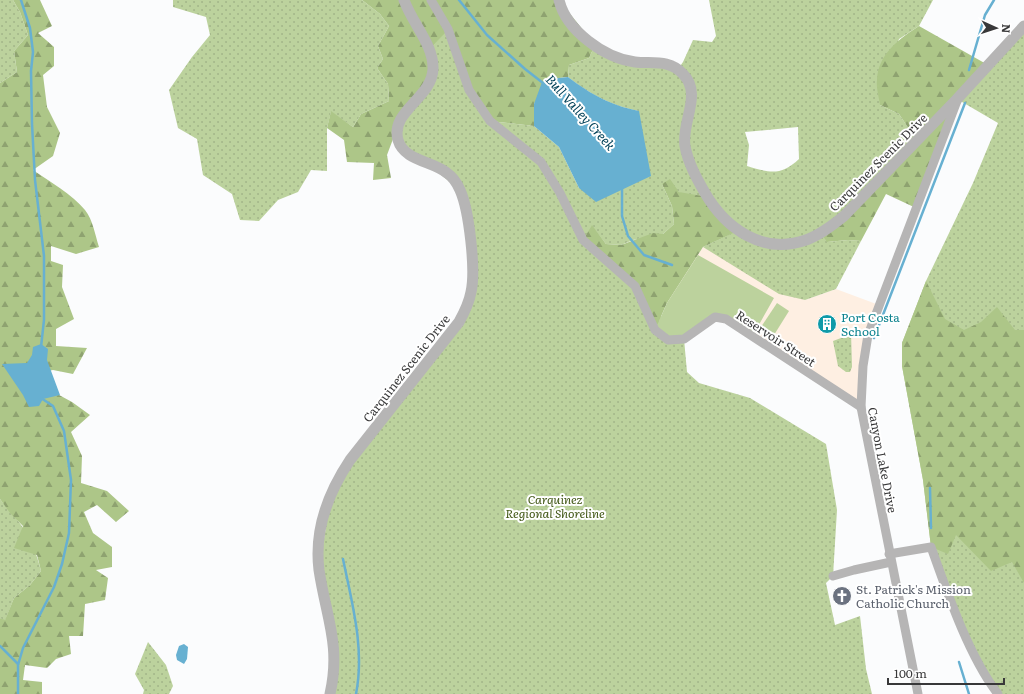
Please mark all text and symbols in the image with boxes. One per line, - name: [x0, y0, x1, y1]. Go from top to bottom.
- north arrow: [976, 8, 1016, 48]
- text: N: [999, 24, 1015, 34]
- water label: Bull Valley Creek: [542, 70, 621, 155]
- street label: Carquinez Scenic Drive: [825, 109, 931, 215]
- street label: Reservoir Street: [733, 305, 820, 371]
- place label: Port Costa School: [841, 308, 900, 340]
- street label: Carquinez Scenic Drive: [358, 310, 454, 426]
- building icon: Port Costa School: [816, 313, 838, 335]
- street label: Canyon Lake Drive: [864, 406, 902, 514]
- park label: Carquinez Regional Shoreline: [505, 490, 605, 522]
- place label: St. Patrick's Mission Catholic Church: [856, 580, 971, 612]
- church icon: St. Patrick's Mission Catholic Church: [831, 585, 853, 607]
- scale bar: [888, 660, 1004, 686]
- text: 100 m: [894, 664, 927, 682]

